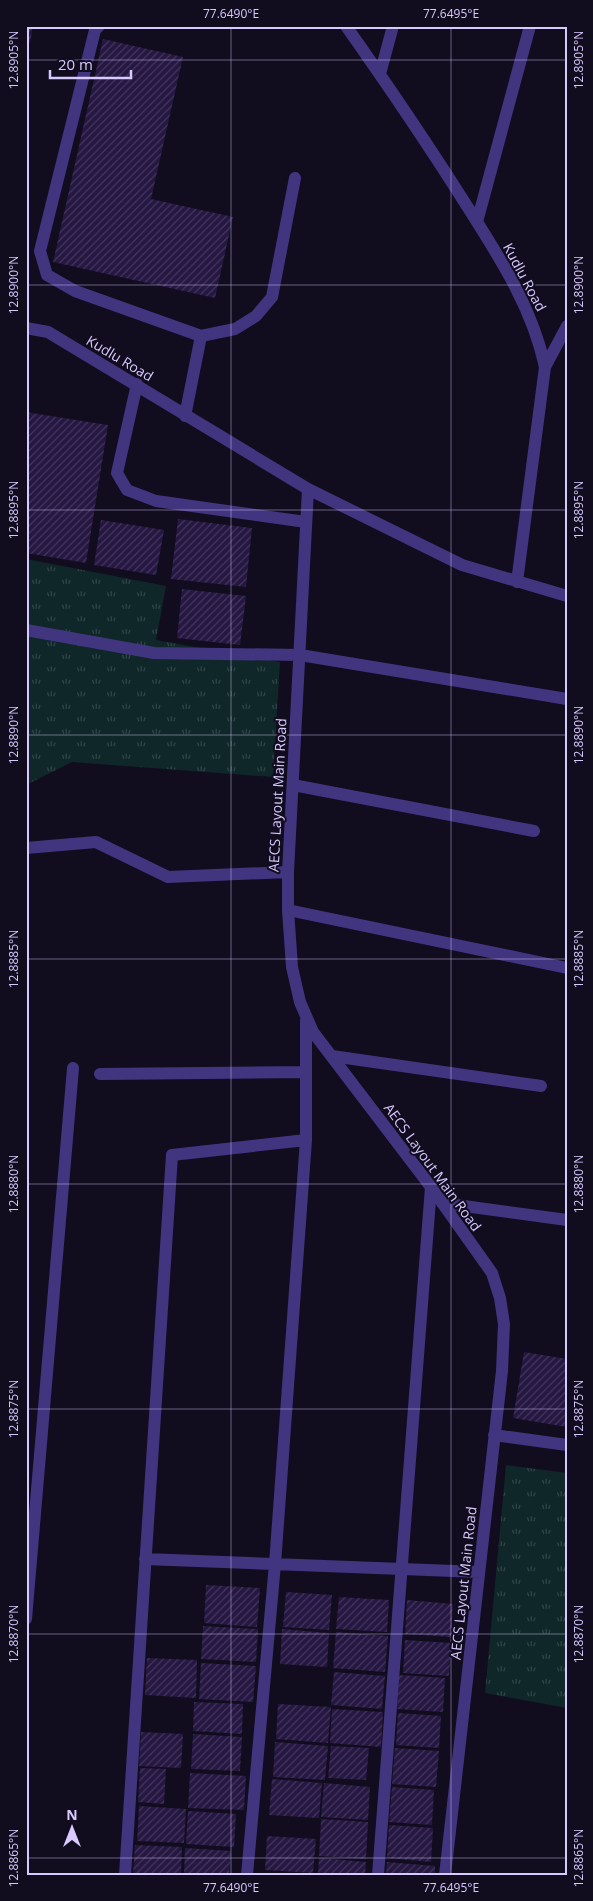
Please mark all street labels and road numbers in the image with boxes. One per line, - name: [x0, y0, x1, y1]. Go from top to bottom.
- street label: Kudlu Road: [499, 239, 551, 315]
- street label: Kudlu Road: [83, 331, 157, 385]
- street label: AECS Layout Main Road: [263, 718, 291, 872]
- street label: AECS Layout Main Road: [380, 1099, 486, 1235]
- street label: AECS Layout Main Road: [446, 1505, 480, 1661]

